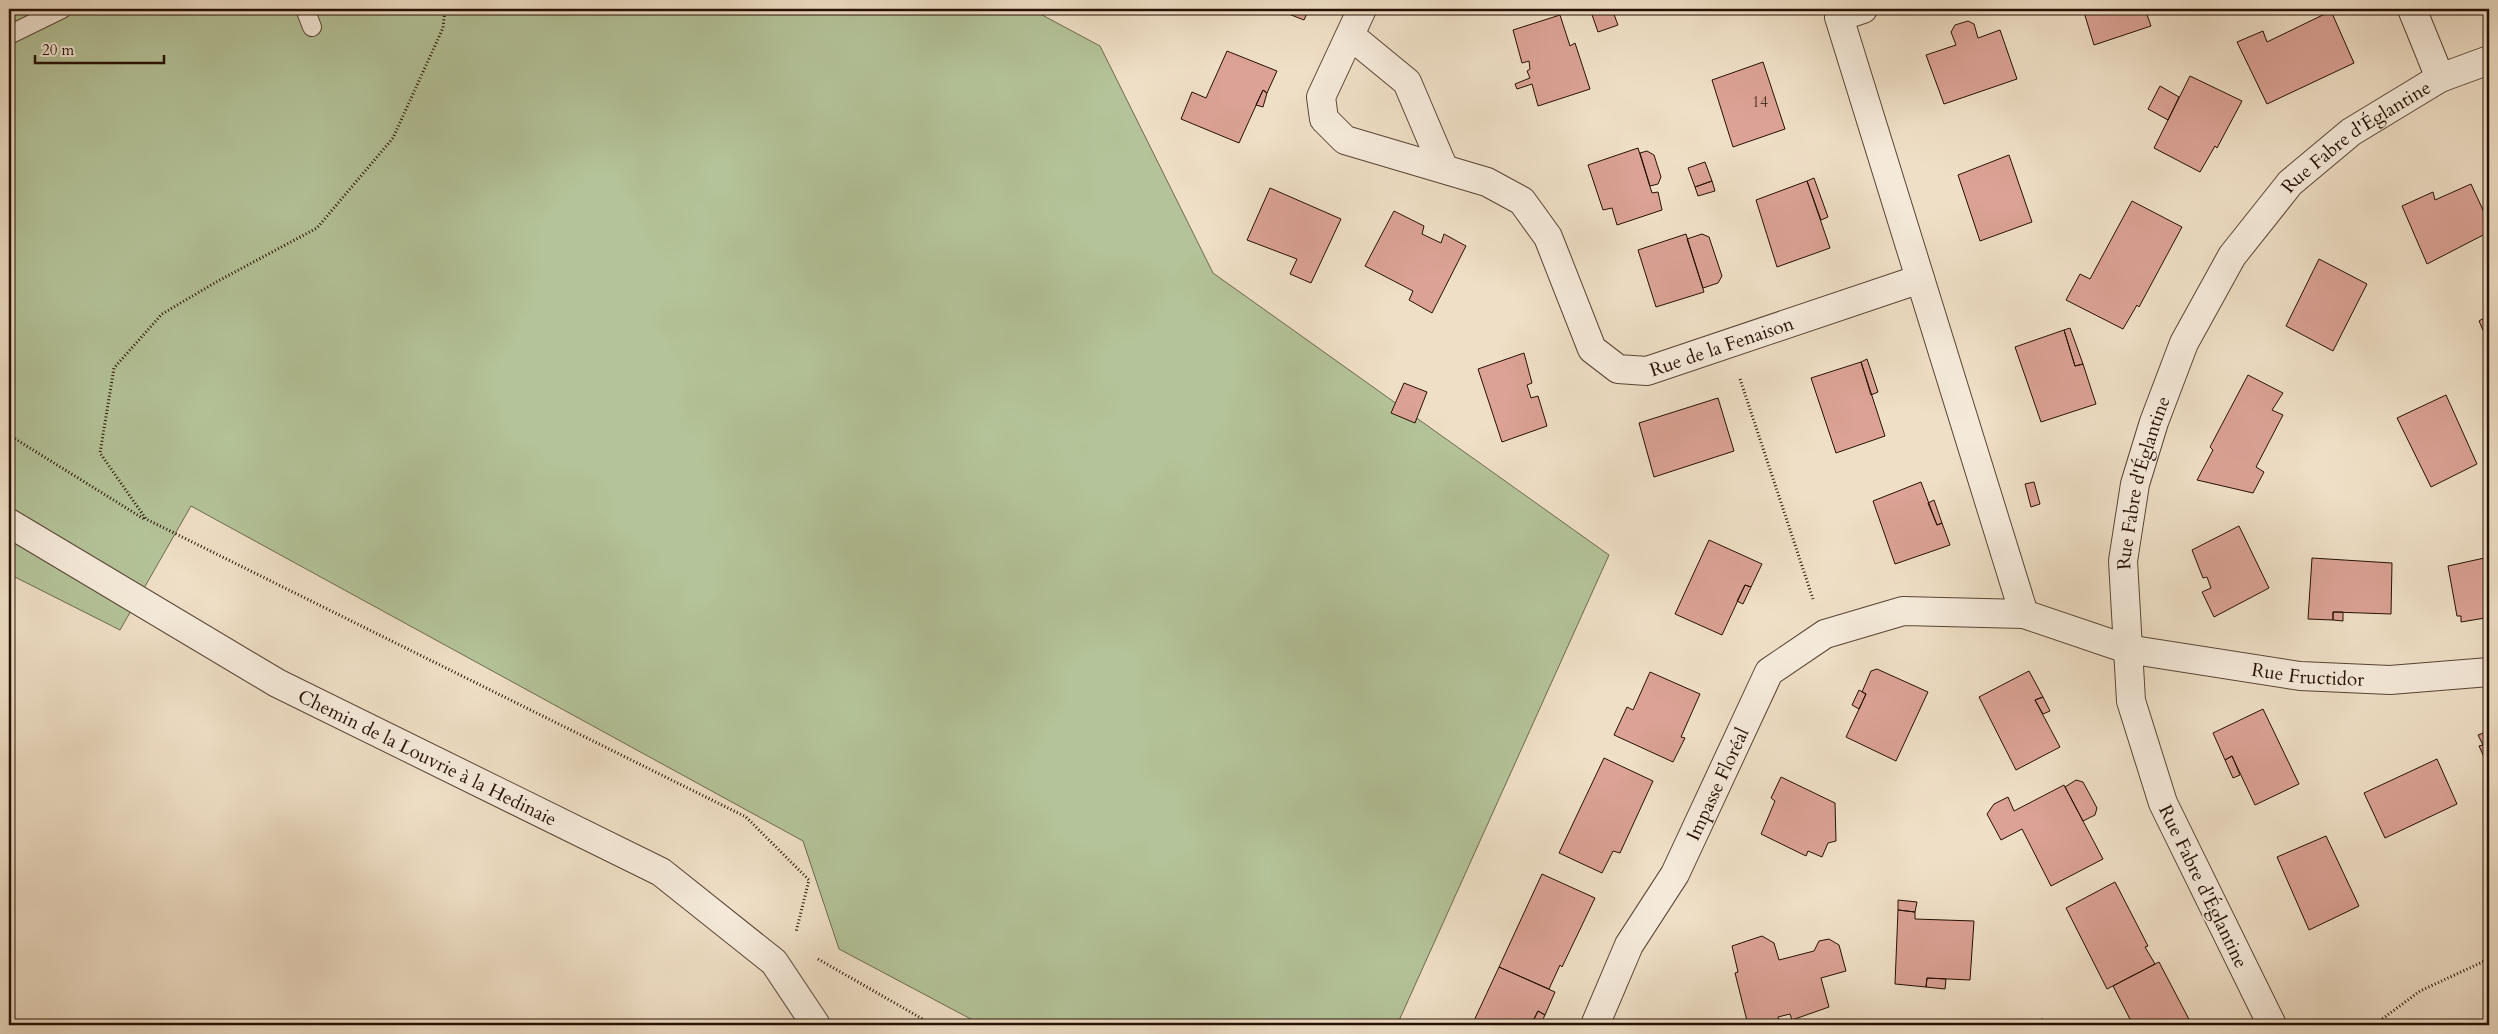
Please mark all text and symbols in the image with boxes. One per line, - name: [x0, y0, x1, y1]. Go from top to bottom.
- scale bar: [35, 32, 164, 64]
- text: 20 m: [42, 40, 74, 60]
- street label: Rue Fabre d'Églantine: [2275, 75, 2436, 199]
- house number: 14: [1752, 91, 1768, 113]
- street label: Rue de la Fenaison: [1646, 310, 1797, 383]
- street label: Rue Fabre d'Églantine: [2111, 392, 2177, 571]
- street label: Rue Fructidor: [2250, 657, 2365, 693]
- street label: Chemin de la Louvrie à la Hedinaie: [293, 683, 561, 833]
- street label: Impasse Floréal: [1680, 723, 1755, 845]
- street label: Rue Fabre d'Églantine: [2152, 800, 2254, 972]

